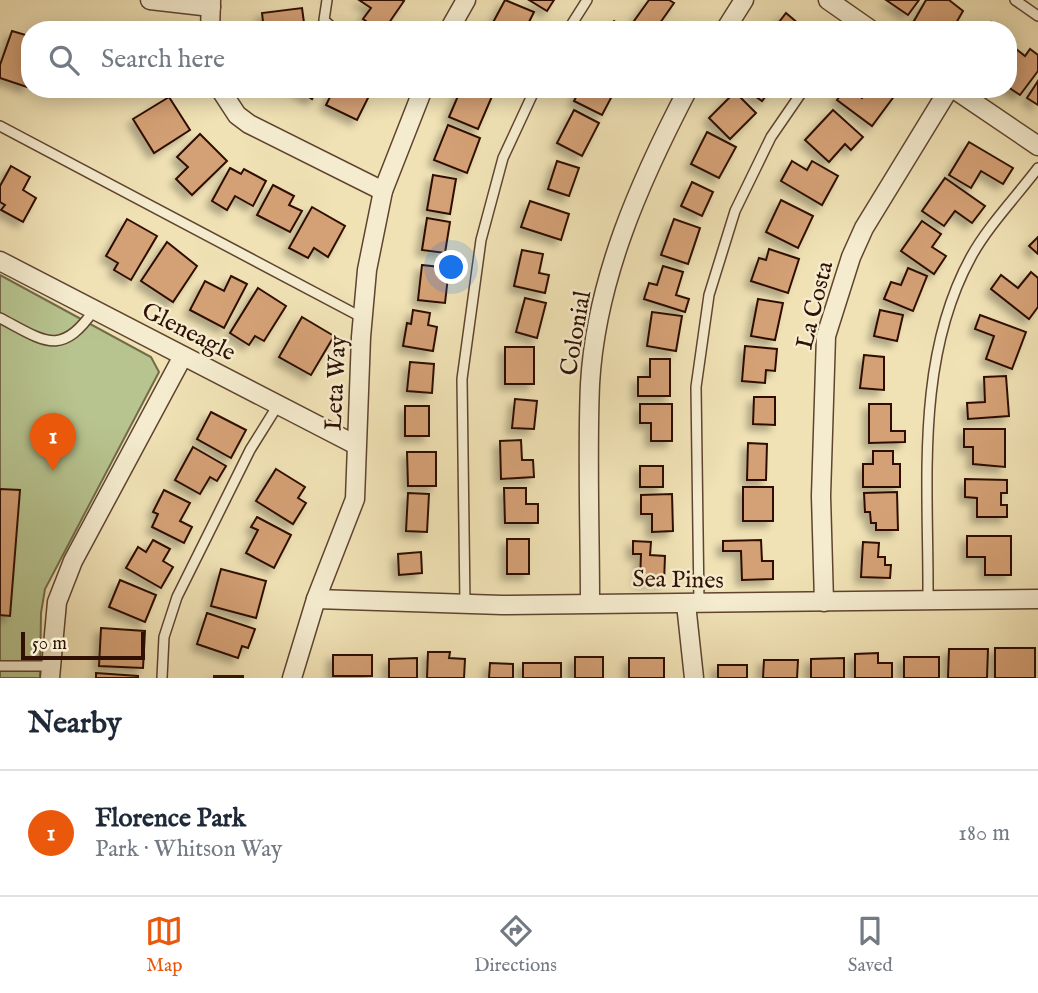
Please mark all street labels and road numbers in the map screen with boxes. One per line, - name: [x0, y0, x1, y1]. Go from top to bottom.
- street label: La Costa: [790, 257, 842, 353]
- street label: Colonial: [554, 288, 599, 378]
- street label: Gleneagle: [136, 296, 240, 369]
- street label: Leta Way: [319, 334, 354, 432]
- street label: Sea Pines: [632, 564, 724, 597]

